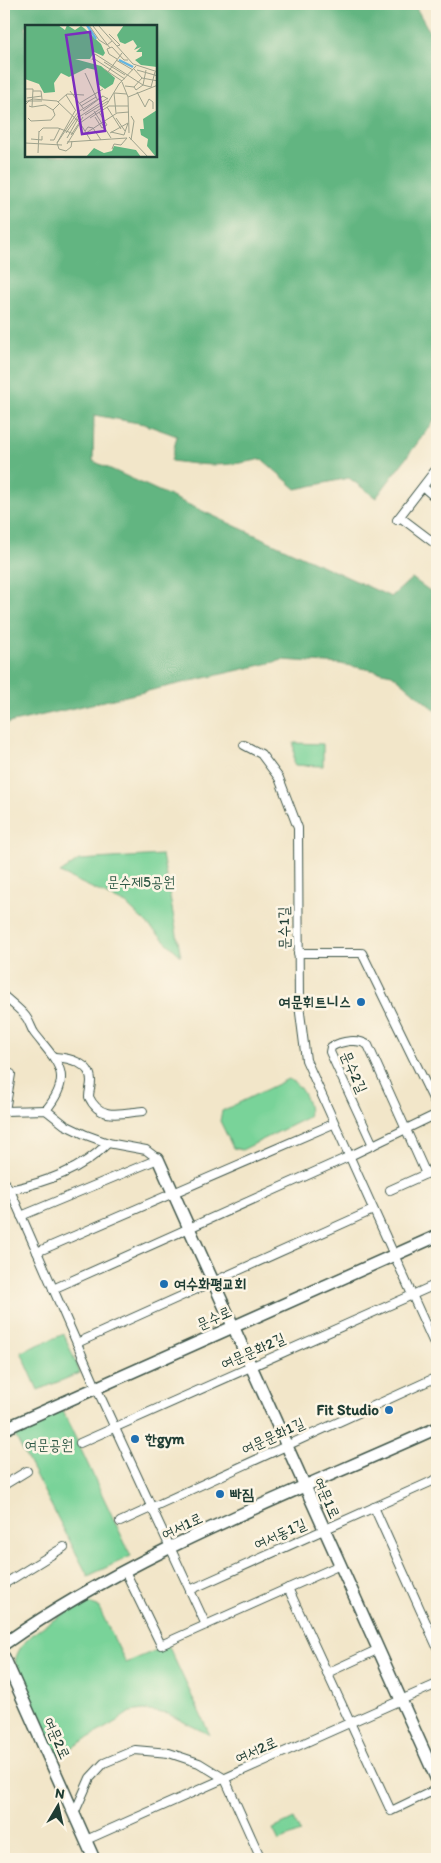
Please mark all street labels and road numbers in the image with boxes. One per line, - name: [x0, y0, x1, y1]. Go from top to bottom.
- street label: 문수1길: [275, 906, 293, 950]
- street label: 문수2길: [337, 1048, 371, 1096]
- street label: 문수로: [194, 1302, 234, 1334]
- street label: 여문문화2길: [218, 1329, 288, 1373]
- street label: 여문문화1길: [239, 1414, 307, 1458]
- street label: 여문1로: [310, 1475, 344, 1521]
- street label: 여서1로: [159, 1509, 205, 1543]
- street label: 여서동1길: [251, 1515, 309, 1553]
- street label: 여문2로: [40, 1714, 74, 1762]
- street label: 여서2로: [232, 1733, 280, 1767]

